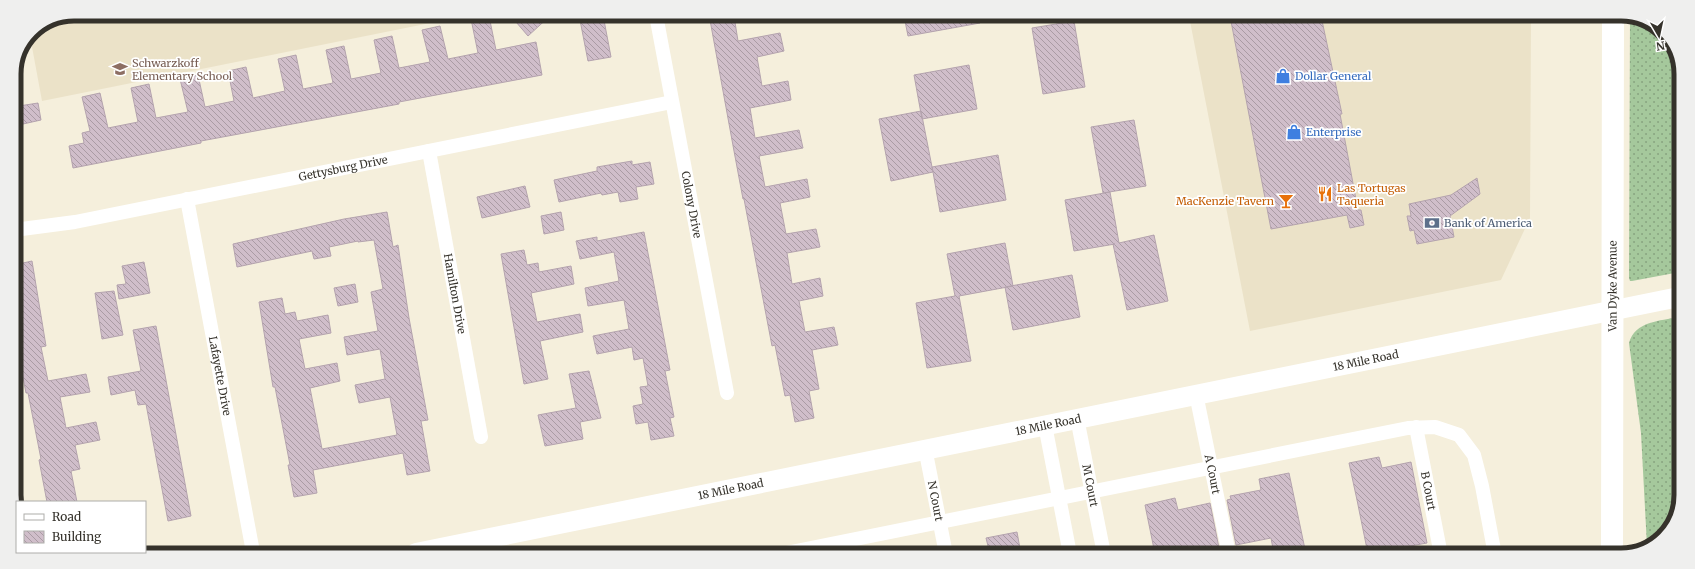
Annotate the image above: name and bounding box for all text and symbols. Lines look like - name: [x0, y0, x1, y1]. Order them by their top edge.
- north arrow: [1639, 16, 1679, 56]
- text: N: [1655, 38, 1666, 54]
- place label: Schwarzkoff Elementary School: [132, 56, 233, 83]
- school or university icon: Schwarzkoff Elementary School: [111, 60, 129, 78]
- shop icon: Dollar General: [1274, 67, 1292, 85]
- place label: Dollar General: [1295, 69, 1372, 83]
- shop icon: Enterprise: [1285, 123, 1303, 141]
- place label: Enterprise: [1306, 125, 1362, 139]
- street label: Gettysburg Drive: [297, 152, 389, 184]
- street label: Colony Drive: [678, 170, 705, 240]
- place label: Las Tortugas Taqueria: [1337, 181, 1406, 208]
- restaurant icon: Las Tortugas Taqueria: [1316, 185, 1334, 203]
- bar icon: MacKenzie Tavern: [1277, 192, 1295, 210]
- place label: MacKenzie Tavern: [1176, 194, 1275, 208]
- bank icon: Bank of America: [1423, 214, 1441, 232]
- place label: Bank of America: [1444, 216, 1532, 230]
- street label: Van Dyke Avenue: [1605, 240, 1620, 333]
- street label: Hamilton Drive: [441, 252, 469, 335]
- street label: Lafayette Drive: [206, 335, 234, 417]
- street label: 18 Mile Road: [1332, 347, 1400, 374]
- street label: 18 Mile Road: [1014, 411, 1083, 438]
- street label: A Court: [1201, 452, 1224, 496]
- street label: M Court: [1079, 463, 1102, 509]
- street label: B Court: [1418, 470, 1439, 512]
- street label: 18 Mile Road: [696, 476, 765, 503]
- street label: N Court: [925, 480, 946, 523]
- legend: [16, 501, 146, 553]
- text: Road: [52, 509, 81, 524]
- text: Building: [52, 529, 102, 544]

